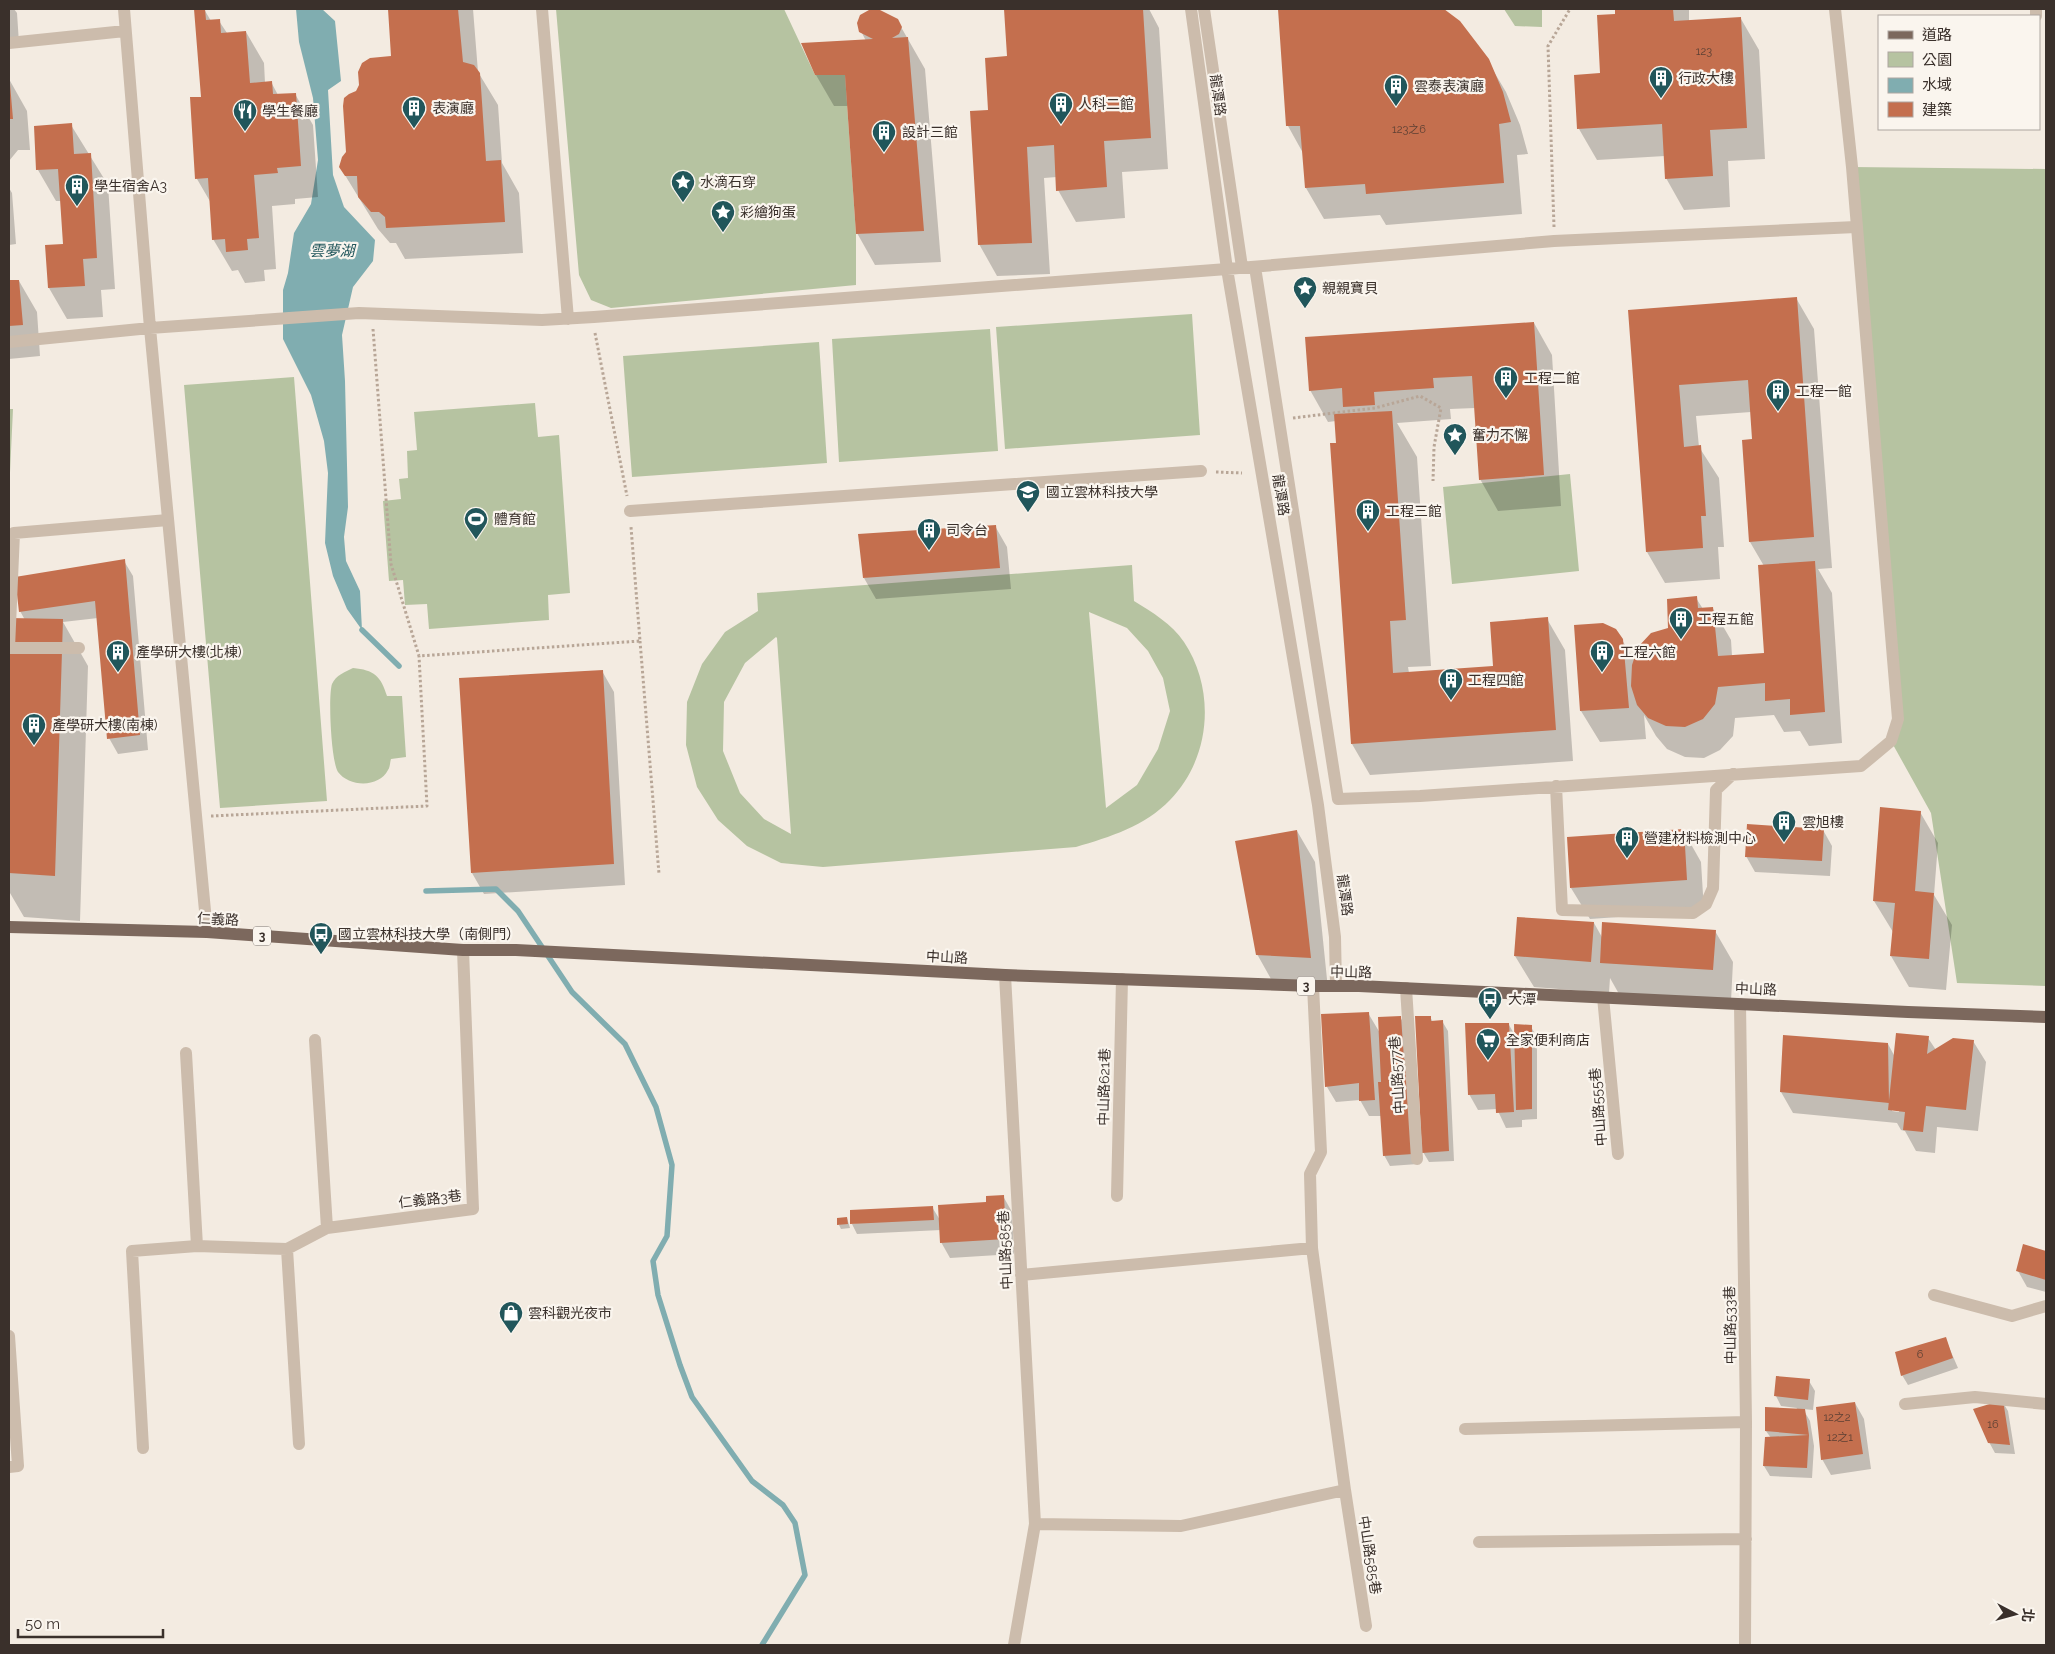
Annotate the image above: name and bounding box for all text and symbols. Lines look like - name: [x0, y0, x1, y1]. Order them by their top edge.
- legend: [1878, 15, 2040, 130]
- text: 道路: [1922, 26, 1952, 44]
- house number: 123: [1696, 45, 1712, 58]
- text: 公園: [1922, 51, 1952, 69]
- building icon: 行政大樓: [1648, 65, 1674, 99]
- place label: 行政大樓: [1678, 70, 1734, 86]
- street label: 龍潭路: [1207, 73, 1229, 117]
- building icon: 雲泰表演廳: [1383, 73, 1409, 107]
- text: 水域: [1922, 76, 1952, 94]
- place label: 雲泰表演廳: [1414, 78, 1484, 94]
- building icon: 人科二館: [1048, 91, 1074, 125]
- building icon: 表演廳: [401, 95, 427, 129]
- place label: 人科二館: [1078, 96, 1134, 112]
- restaurant icon: 學生餐廳: [232, 98, 258, 132]
- place label: 表演廳: [432, 100, 474, 116]
- text: 建築: [1922, 101, 1952, 119]
- place label: 學生餐廳: [262, 103, 318, 119]
- building icon: 設計三館: [871, 119, 897, 153]
- house number: 123之6: [1392, 123, 1426, 136]
- place label: 設計三館: [902, 124, 958, 140]
- place icon: 水滴石穿: [670, 169, 696, 203]
- building icon: 學生宿舍A3: [64, 173, 90, 207]
- place label: 水滴石穿: [700, 174, 756, 190]
- place label: 學生宿舍A3: [94, 178, 167, 194]
- place icon: 彩繪狗蛋: [710, 199, 736, 233]
- place label: 彩繪狗蛋: [740, 204, 796, 220]
- water label: 雲夢湖: [309, 242, 356, 260]
- place icon: 親親寶貝: [1292, 275, 1318, 309]
- place label: 親親寶貝: [1322, 280, 1378, 296]
- building icon: 工程二館: [1493, 365, 1519, 399]
- place label: 工程二館: [1524, 370, 1580, 386]
- building icon: 工程一館: [1765, 378, 1791, 412]
- place label: 工程一館: [1796, 383, 1852, 399]
- place icon: 奮力不懈: [1442, 422, 1468, 456]
- place label: 奮力不懈: [1472, 427, 1528, 443]
- street label: 龍潭路: [1270, 473, 1292, 517]
- school or university icon: 國立雲林科技大學: [1015, 479, 1041, 513]
- place label: 國立雲林科技大學: [1046, 484, 1158, 500]
- building icon: 工程三館: [1355, 498, 1381, 532]
- place label: 工程三館: [1386, 503, 1442, 519]
- sports icon: 體育館: [463, 506, 489, 540]
- place label: 體育館: [494, 511, 536, 527]
- building icon: 司令台: [916, 517, 942, 551]
- place label: 司令台: [946, 522, 988, 538]
- building icon: 工程五館: [1668, 606, 1694, 640]
- place label: 工程五館: [1698, 611, 1754, 627]
- building icon: 產學研大樓(北棟): [105, 639, 131, 673]
- building icon: 工程六館: [1589, 639, 1615, 673]
- place label: 產學研大樓(北棟): [136, 644, 242, 660]
- place label: 工程六館: [1620, 644, 1676, 660]
- building icon: 工程四館: [1438, 667, 1464, 701]
- place label: 工程四館: [1468, 672, 1524, 688]
- building icon: 產學研大樓(南棟): [21, 712, 47, 746]
- place label: 產學研大樓(南棟): [52, 717, 158, 733]
- building icon: 雲旭樓: [1771, 809, 1797, 843]
- place label: 雲旭樓: [1802, 814, 1844, 830]
- building icon: 營建材料檢測中心: [1614, 825, 1640, 859]
- place label: 營建材料檢測中心: [1644, 830, 1756, 846]
- street label: 龍潭路: [1334, 873, 1356, 917]
- street label: 仁義路: [197, 910, 239, 928]
- bus stop icon: 國立雲林科技大學（南側門）: [308, 921, 334, 955]
- road number: 3: [253, 926, 271, 946]
- place label: 國立雲林科技大學（南側門）: [338, 926, 520, 942]
- street label: 中山路: [926, 948, 968, 966]
- street label: 中山路: [1330, 964, 1372, 980]
- road number: 3: [1297, 976, 1315, 996]
- street label: 中山路: [1735, 980, 1777, 998]
- bus stop icon: 大潭: [1477, 986, 1503, 1020]
- place label: 大潭: [1508, 991, 1536, 1007]
- supermarket icon: 全家便利商店: [1475, 1027, 1501, 1061]
- place label: 全家便利商店: [1506, 1032, 1590, 1048]
- street label: 中山路577巷: [1386, 1035, 1408, 1115]
- street label: 中山路621巷: [1095, 1048, 1113, 1126]
- street label: 中山路555巷: [1587, 1067, 1609, 1147]
- street label: 仁義路3巷: [398, 1187, 462, 1211]
- street label: 中山路585巷: [995, 1210, 1015, 1290]
- street label: 中山路533巷: [1721, 1286, 1739, 1364]
- shop icon: 雲科觀光夜市: [498, 1300, 524, 1334]
- place label: 雲科觀光夜市: [528, 1305, 612, 1321]
- house number: 6: [1917, 1348, 1924, 1361]
- house number: 12之2: [1823, 1411, 1851, 1424]
- house number: 16: [1987, 1418, 1999, 1431]
- house number: 12之1: [1827, 1431, 1853, 1444]
- street label: 中山路585巷: [1356, 1514, 1384, 1596]
- north arrow: [1990, 1589, 2040, 1639]
- scale bar: [18, 1606, 162, 1638]
- text: 北: [2019, 1608, 2037, 1623]
- text: 50 m: [25, 1615, 60, 1633]

